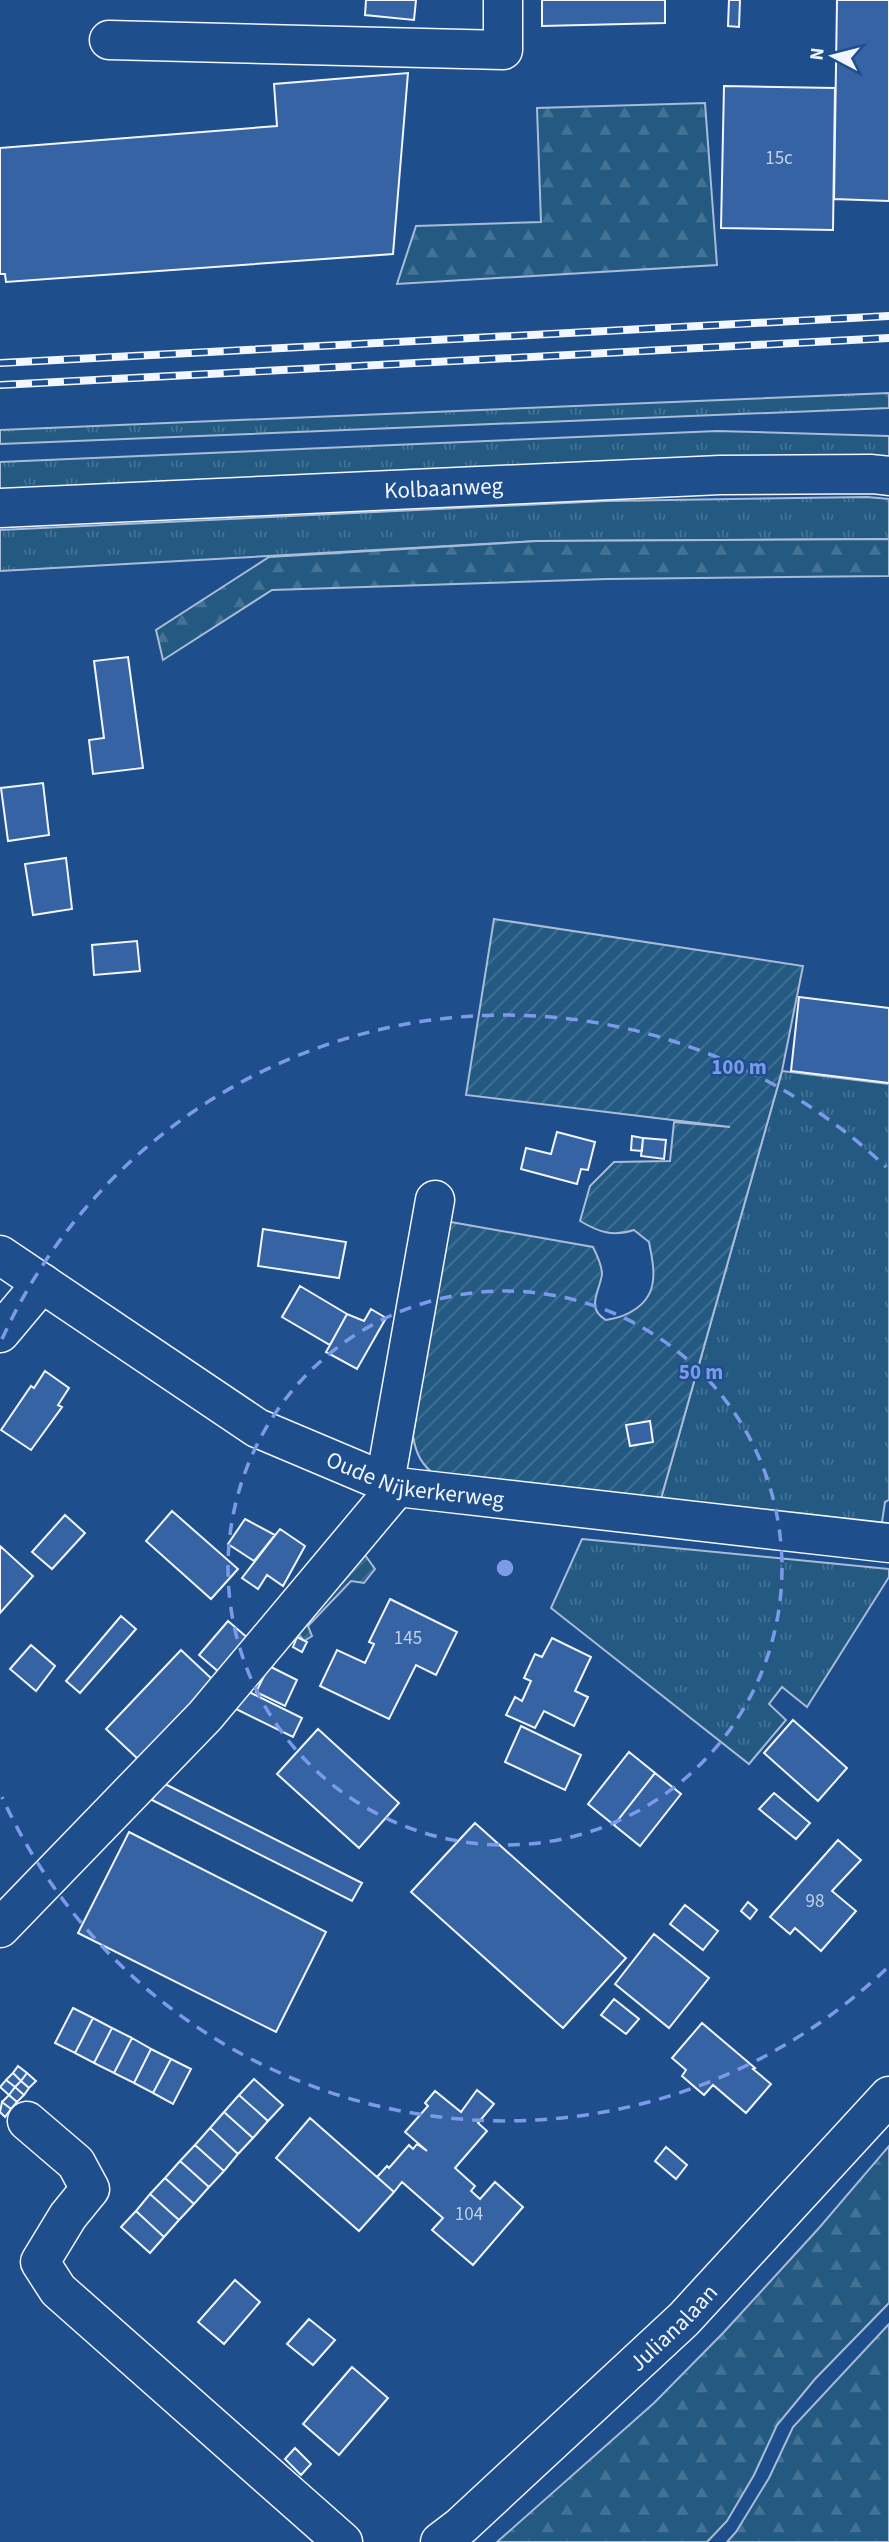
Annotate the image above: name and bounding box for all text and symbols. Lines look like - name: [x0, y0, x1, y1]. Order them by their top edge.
- north arrow: [798, 21, 868, 91]
- text: N: [803, 46, 832, 62]
- house number: 15c: [765, 145, 793, 172]
- street label: Kolbaanweg: [383, 469, 504, 507]
- text: 100 m: [711, 1052, 767, 1082]
- text: 50 m: [679, 1357, 723, 1387]
- street label: Oude Nijkerkerweg: [321, 1443, 506, 1516]
- centre of rings: [493, 1556, 517, 1580]
- house number: 145: [394, 1625, 422, 1652]
- house number: 98: [806, 1888, 824, 1915]
- house number: 104: [455, 2201, 483, 2228]
- street label: Julianalaan: [622, 2277, 725, 2379]

